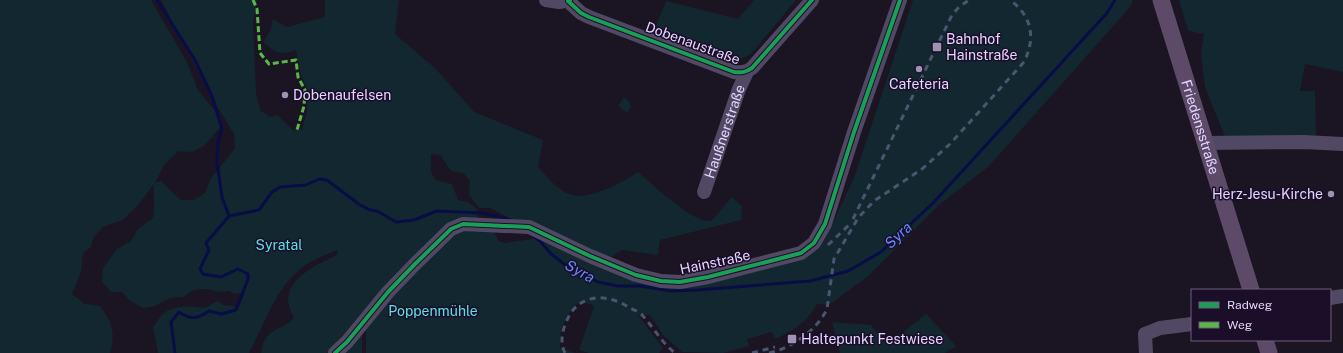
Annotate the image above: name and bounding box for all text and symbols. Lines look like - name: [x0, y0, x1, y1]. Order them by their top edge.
- street label: Dobenaustraße: [644, 18, 742, 68]
- place label: Bahnhof Hainstraße: [946, 31, 1018, 63]
- marker: Bahnhof Hainstraße: [931, 41, 943, 53]
- marker: Cafeteria: [914, 64, 924, 74]
- place label: Cafeteria: [889, 76, 949, 92]
- street label: Friedensstraße: [1178, 78, 1223, 176]
- street label: Haußnerstraße: [701, 82, 748, 180]
- place label: Dobenaufelsen: [293, 87, 391, 103]
- marker: Dobenaufelsen: [280, 90, 290, 100]
- place label: Herz-Jesu-Kirche: [1212, 186, 1323, 202]
- marker: Herz-Jesu-Kirche: [1326, 189, 1336, 199]
- water label: Syra: [881, 218, 915, 252]
- park label: Syratal: [255, 237, 303, 253]
- street label: Hainstraße: [678, 247, 752, 277]
- water label: Syra: [562, 256, 598, 286]
- legend: [1191, 289, 1331, 341]
- text: Radweg: [1227, 298, 1272, 312]
- park label: Poppenmühle: [388, 303, 478, 319]
- text: Weg: [1227, 318, 1252, 332]
- place label: Haltepunkt Festwiese: [801, 331, 943, 347]
- marker: Haltepunkt Festwiese: [786, 333, 798, 345]

